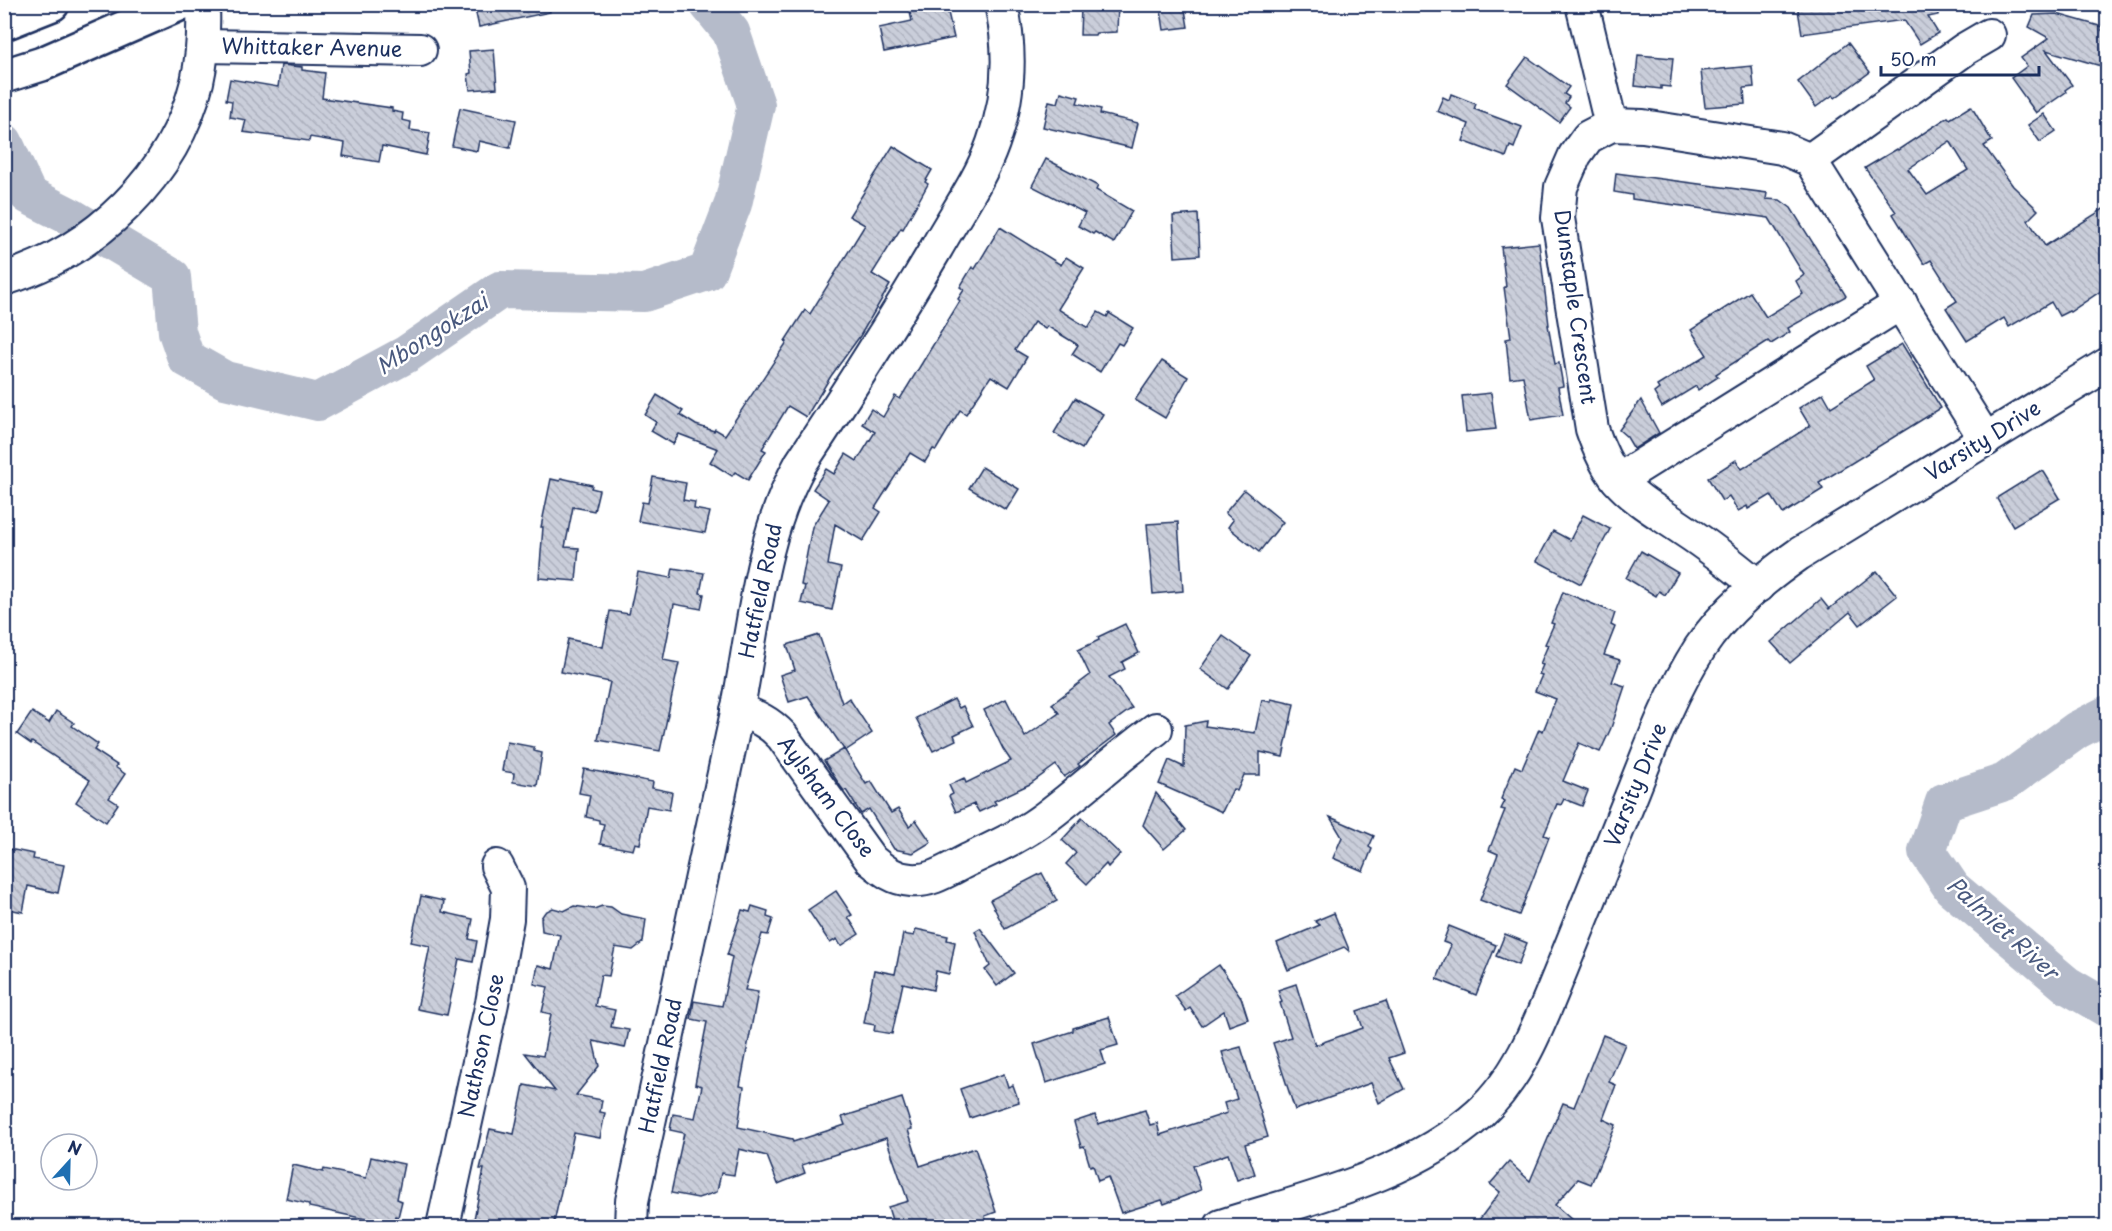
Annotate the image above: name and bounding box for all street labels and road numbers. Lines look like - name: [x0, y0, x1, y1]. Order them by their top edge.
- street label: Whittaker Avenue: [221, 28, 403, 64]
- street label: Dunstaple Crescent: [1547, 207, 1606, 406]
- street label: Varsity Drive: [1918, 391, 2046, 488]
- street label: Hatfield Road: [729, 520, 789, 661]
- street label: Varsity Drive: [1595, 717, 1674, 851]
- street label: Aylsham Close: [771, 728, 884, 863]
- street label: Nathson Close: [449, 970, 511, 1121]
- street label: Hatfield Road: [629, 995, 689, 1136]

